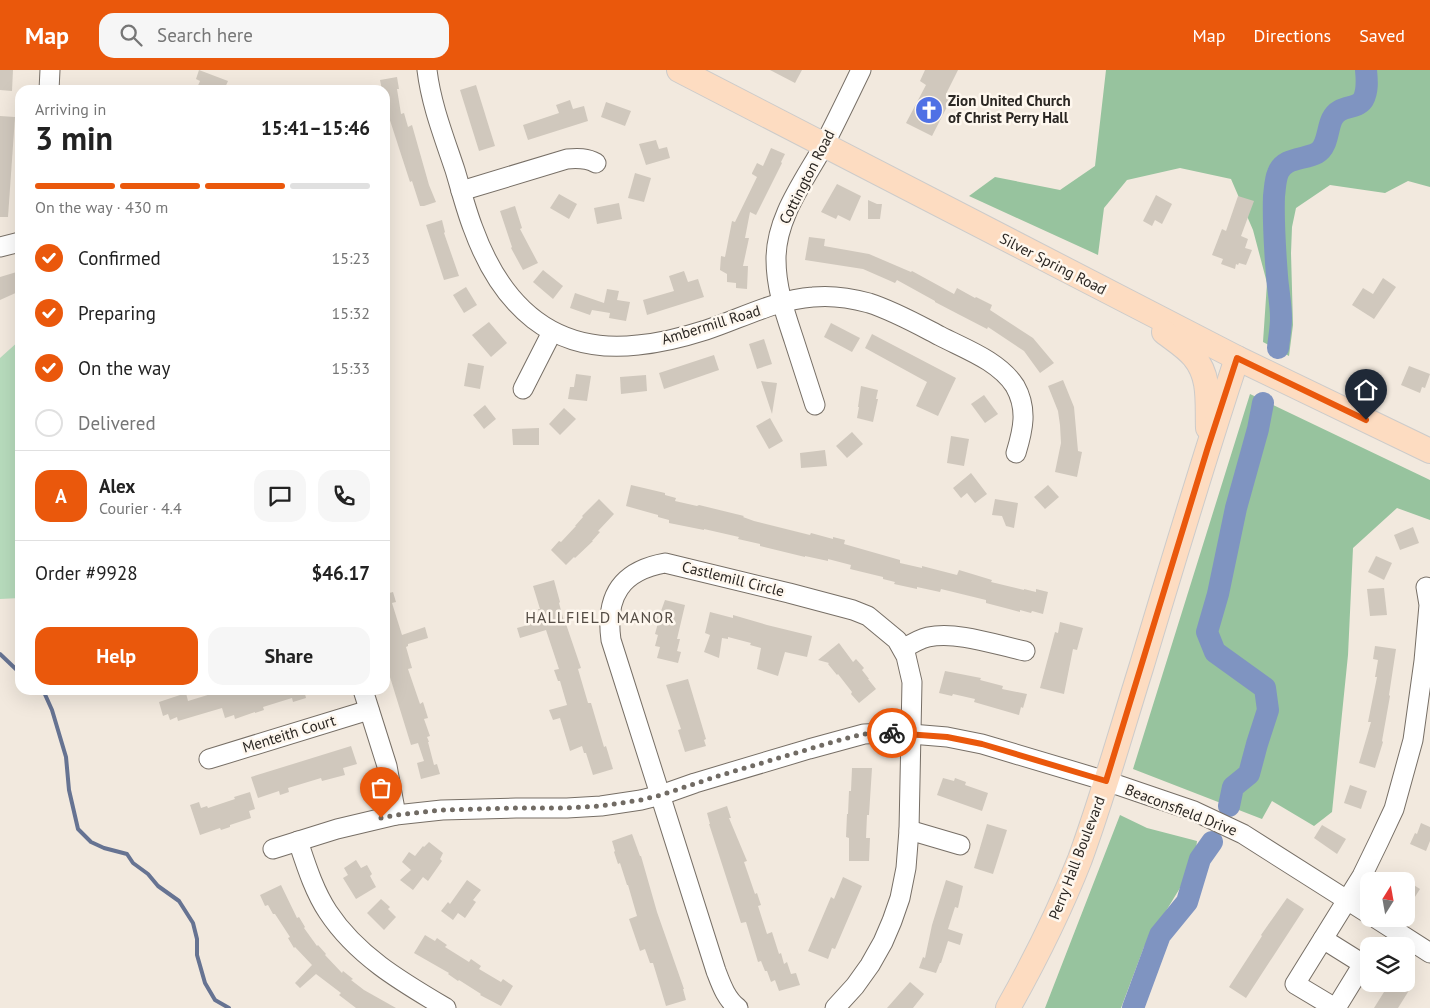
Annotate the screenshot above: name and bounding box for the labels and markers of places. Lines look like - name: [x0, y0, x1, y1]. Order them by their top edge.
- place label: Zion United Church of Christ Perry Hall: [948, 91, 1071, 127]
- church icon: Zion United Church of Christ Perry Hall: [914, 95, 944, 125]
- pin: [1345, 369, 1387, 420]
- pin: [360, 767, 402, 818]

